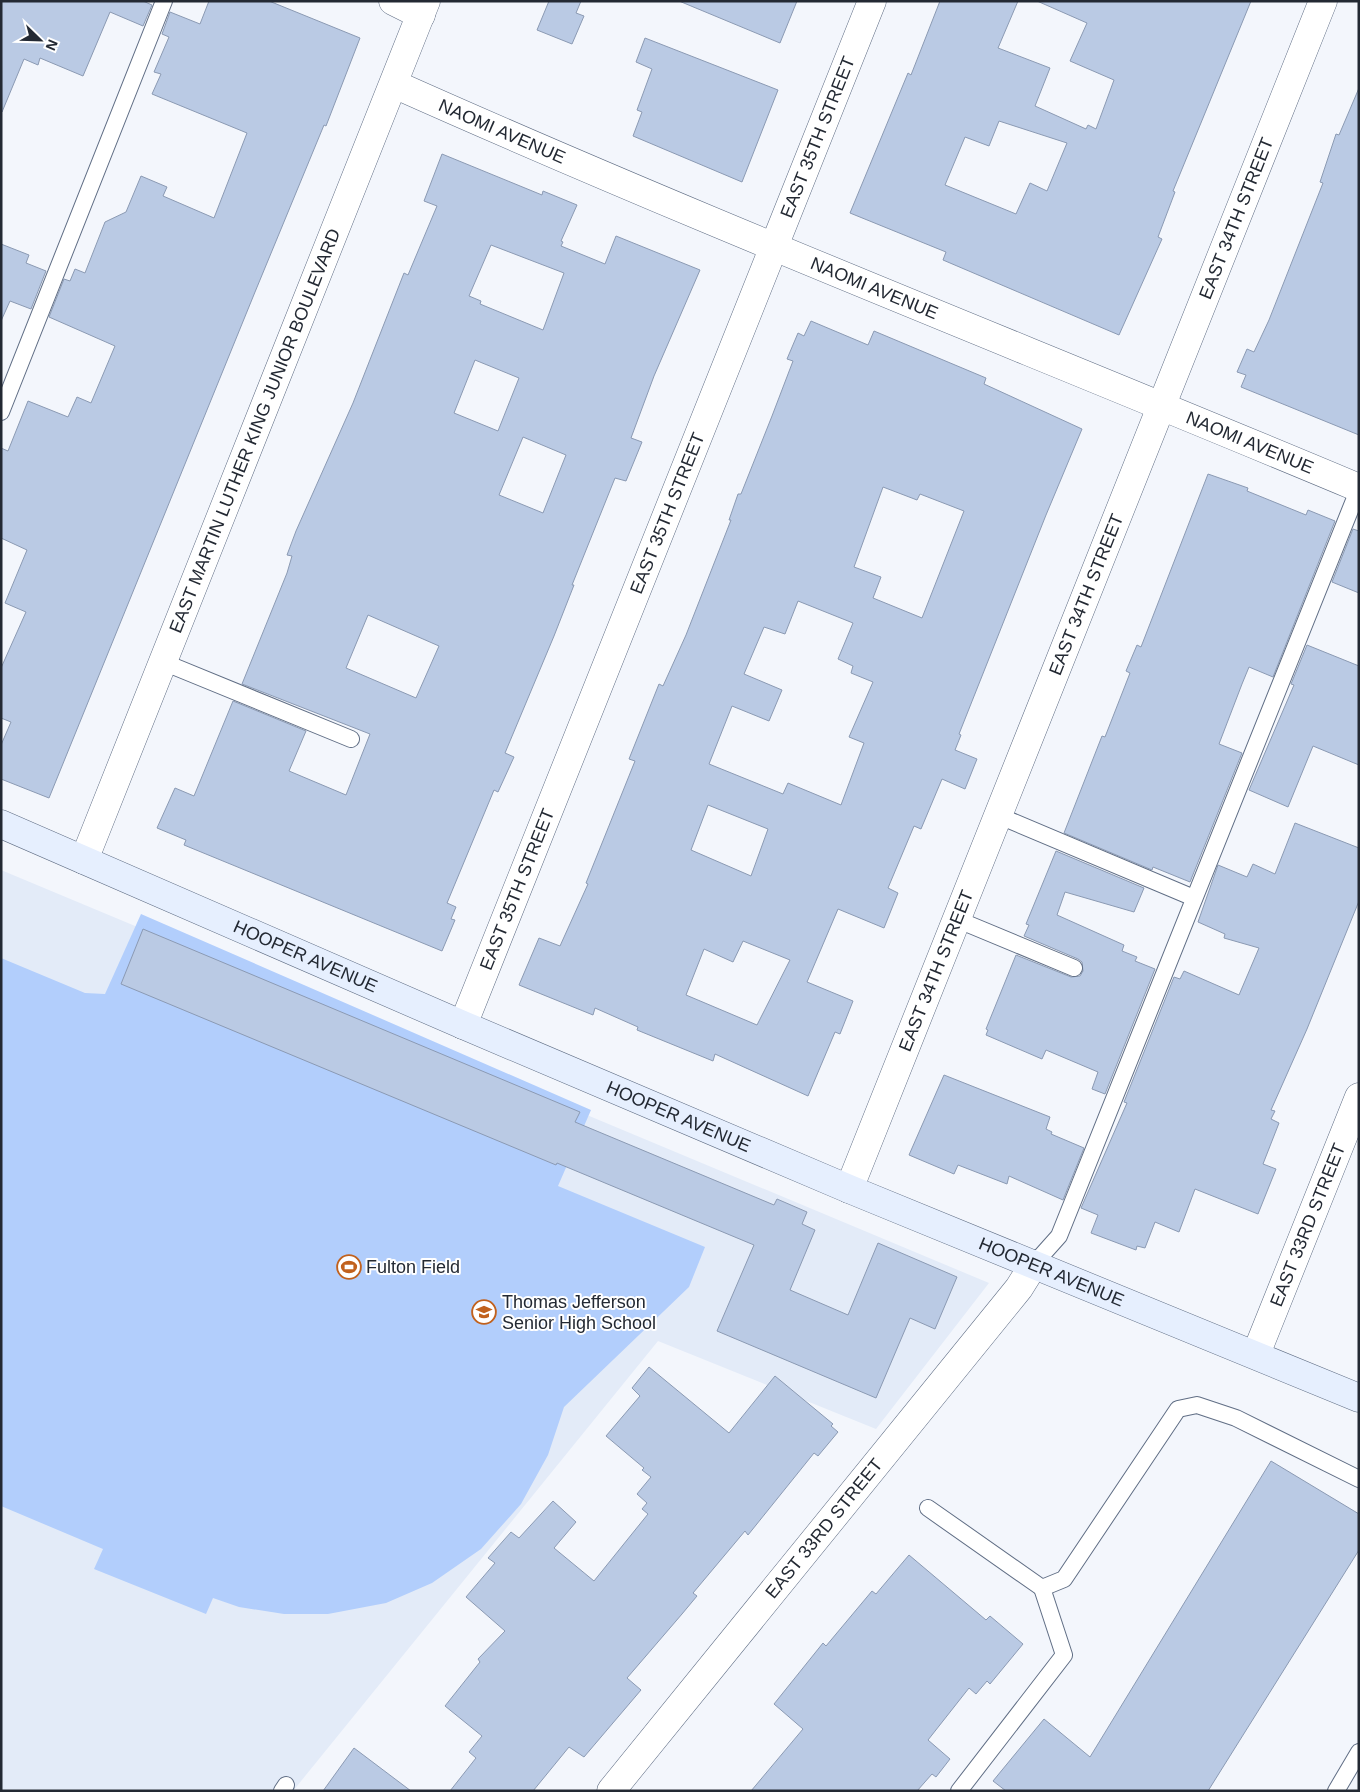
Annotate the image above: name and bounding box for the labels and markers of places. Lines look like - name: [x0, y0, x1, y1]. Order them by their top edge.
- sports icon: Fulton Field: [336, 1254, 362, 1280]
- place label: Fulton Field: [366, 1257, 460, 1277]
- place label: Thomas Jefferson Senior High School: [502, 1292, 656, 1333]
- school or university icon: Thomas Jefferson Senior High School: [471, 1299, 497, 1325]

